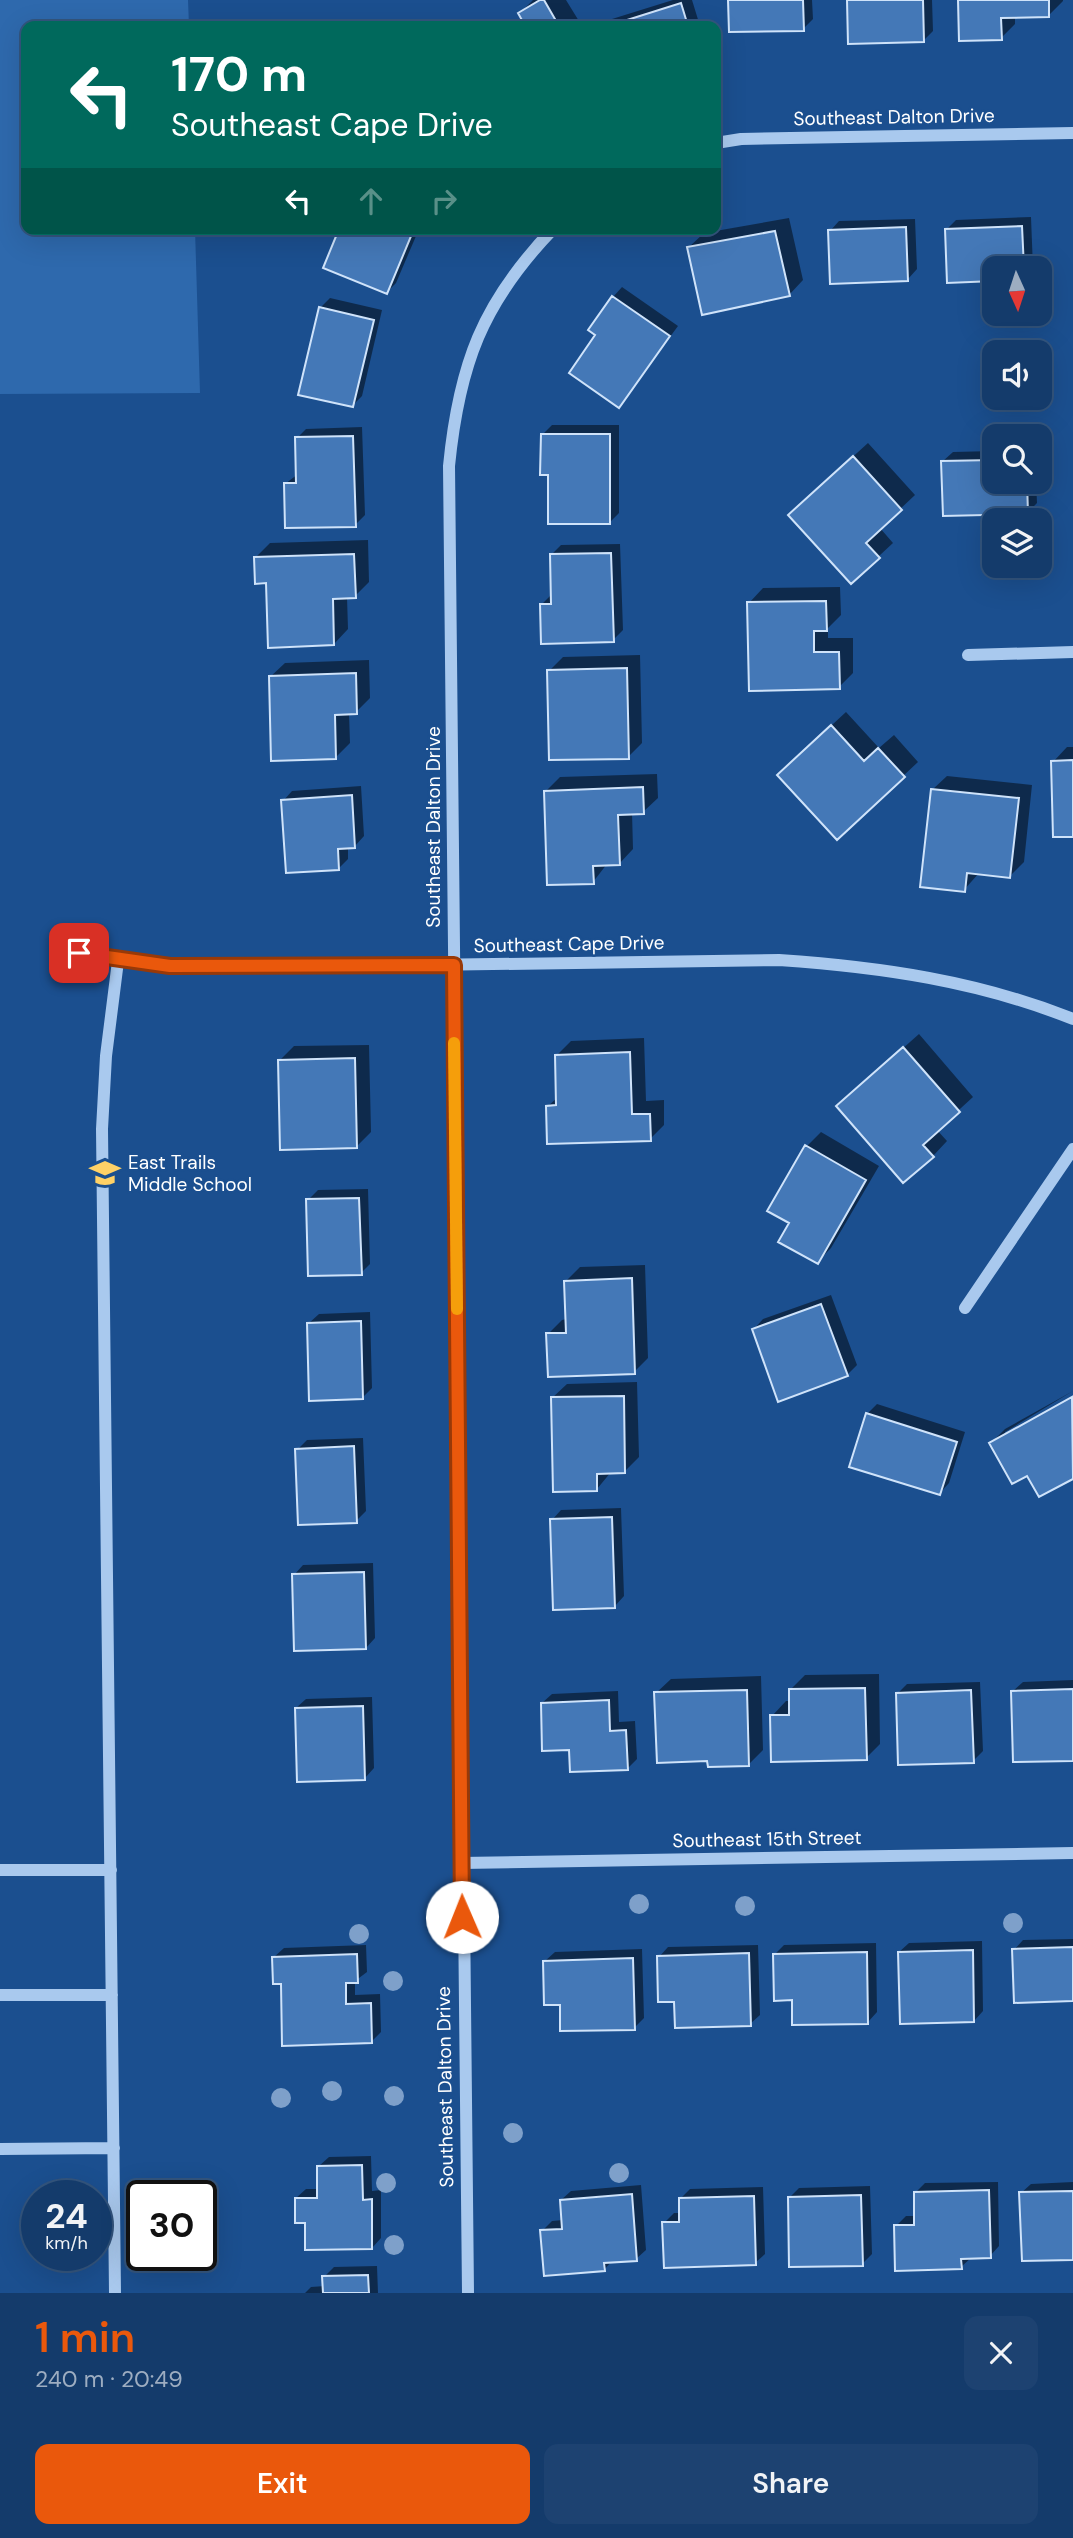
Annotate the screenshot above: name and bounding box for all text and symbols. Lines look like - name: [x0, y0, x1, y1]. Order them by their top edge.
- text: 170 m: [171, 42, 307, 106]
- icon: left: [56, 49, 147, 140]
- street label: Southeast Dalton Drive: [793, 103, 995, 131]
- text: Southeast Cape Drive: [171, 104, 493, 146]
- icon: left: [279, 182, 317, 220]
- icon: ahead: [352, 182, 390, 220]
- icon: right: [425, 182, 463, 220]
- north arrow: [982, 256, 1052, 326]
- map controls: [982, 256, 1052, 578]
- button: sound: [982, 340, 1052, 410]
- button: search: [982, 424, 1052, 494]
- button: layers: [982, 508, 1052, 578]
- street label: Southeast Dalton Drive: [421, 726, 446, 928]
- pin: [49, 923, 109, 983]
- street label: Southeast Cape Drive: [473, 930, 665, 958]
- icon: arrive: [60, 934, 98, 972]
- place label: East Trails Middle School: [128, 1150, 252, 1197]
- school or university icon: East Trails Middle School: [88, 1156, 122, 1190]
- street label: Southeast 15th Street: [672, 1825, 862, 1853]
- position arrow: [425, 1880, 499, 1954]
- street label: Southeast Dalton Drive: [431, 1986, 459, 2188]
- speed limit sign: 30: [126, 2180, 217, 2271]
- text: 24: [45, 2193, 88, 2239]
- text: km/h: [45, 2231, 88, 2255]
- text: 1 min: [35, 2310, 135, 2365]
- button: close: [964, 2316, 1038, 2390]
- text: 240 m · 20:49: [35, 2364, 183, 2394]
- button: Exit: [35, 2444, 530, 2524]
- button: Share: [544, 2444, 1038, 2524]

